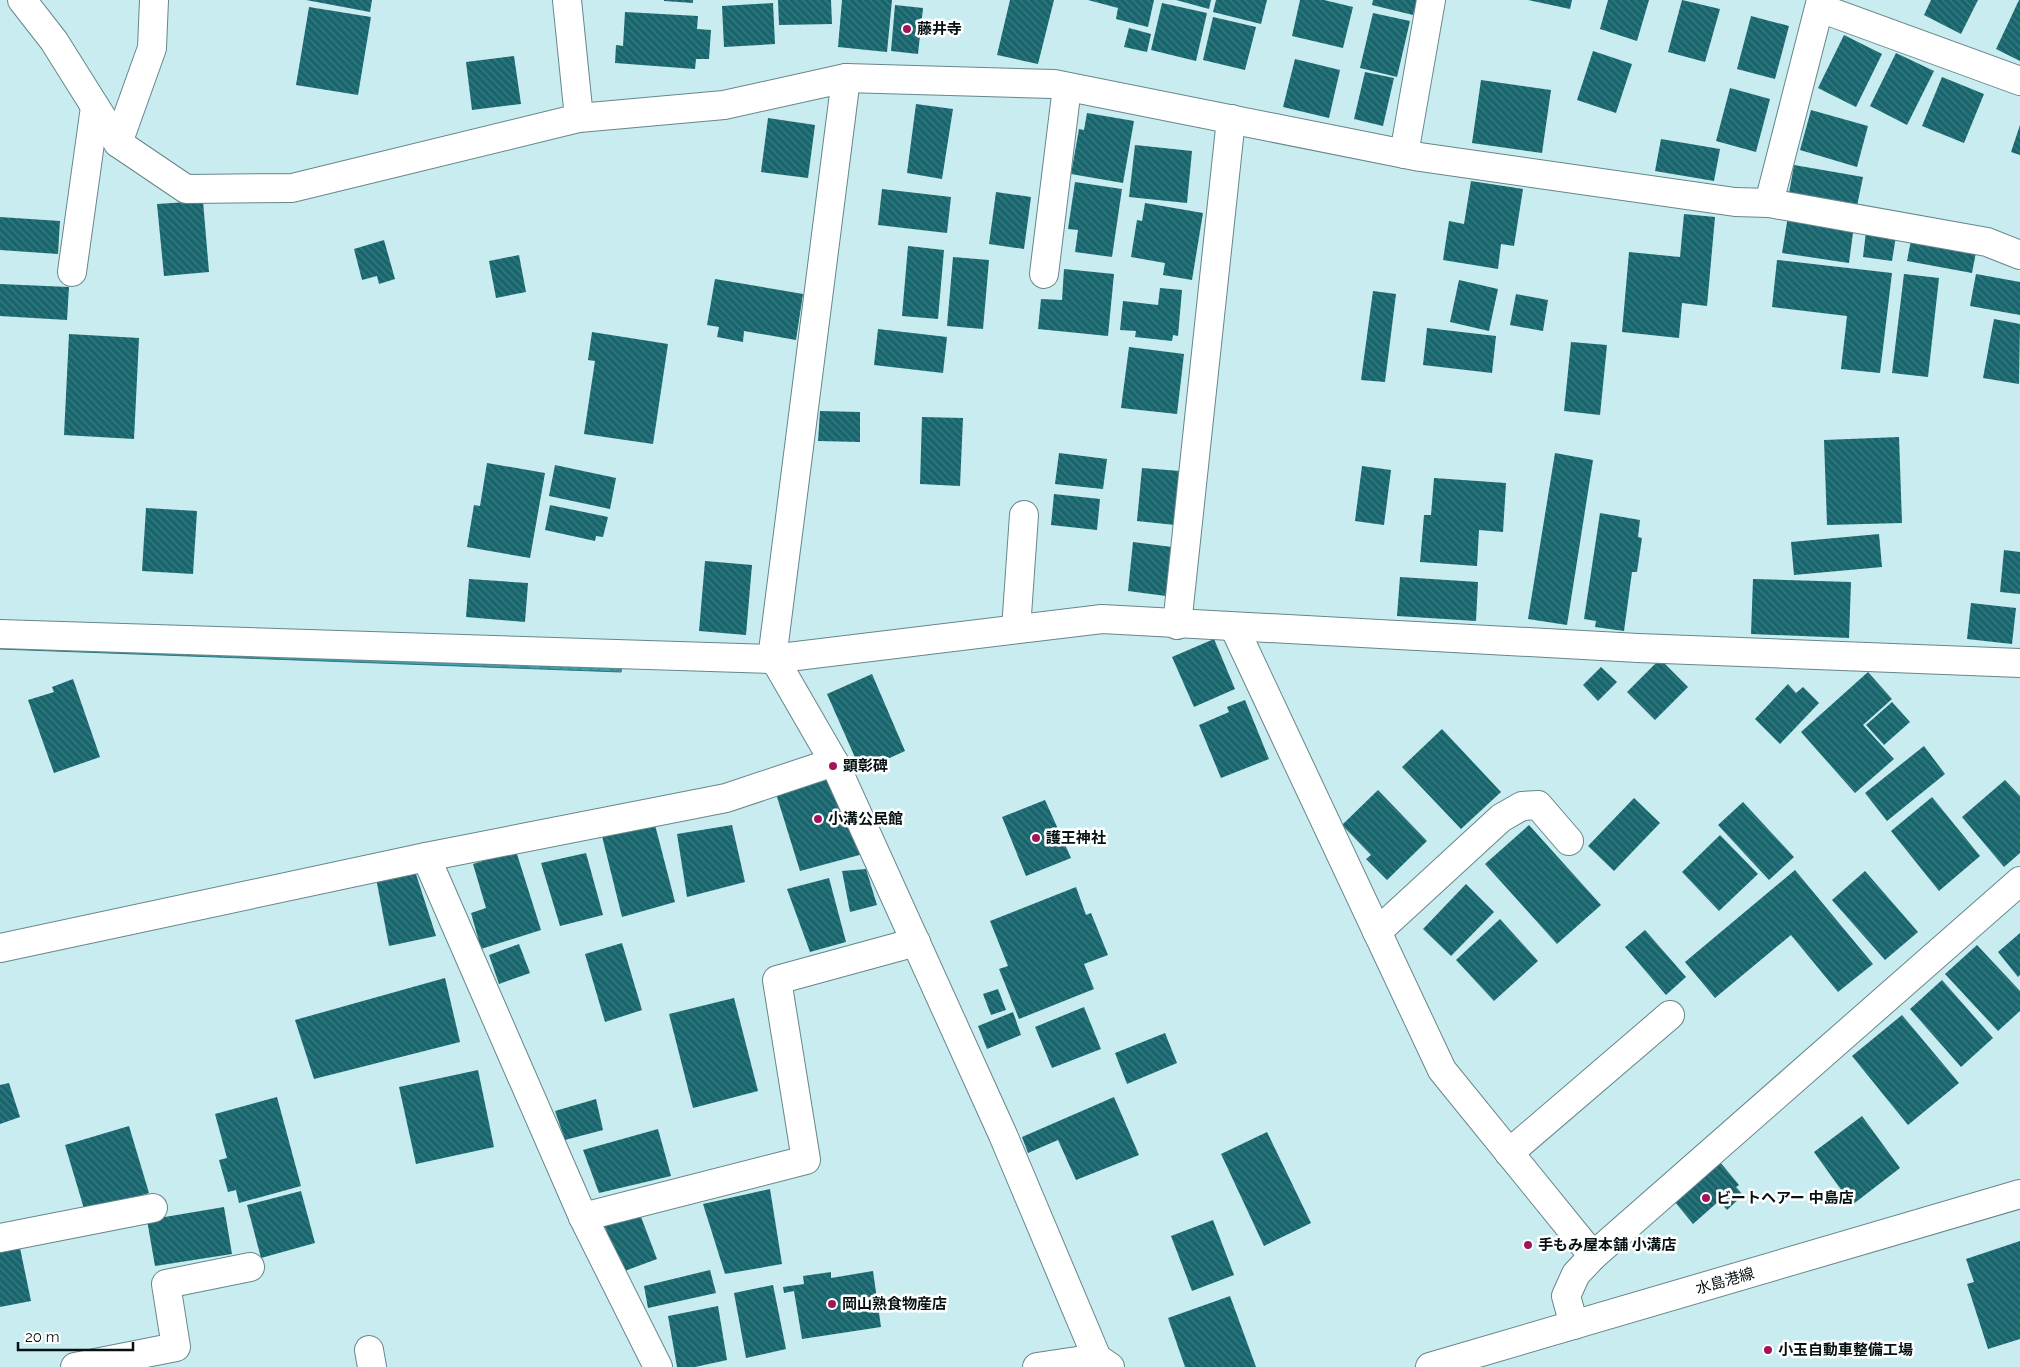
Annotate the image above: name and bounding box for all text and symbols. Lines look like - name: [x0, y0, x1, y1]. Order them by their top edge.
- place label: 藤井寺: [917, 20, 962, 38]
- marker: 藤井寺: [901, 23, 913, 35]
- place label: 顕彰碑: [843, 757, 888, 775]
- marker: 顕彰碑: [827, 760, 839, 772]
- place label: 小溝公民館: [828, 810, 903, 828]
- marker: 小溝公民館: [812, 813, 824, 825]
- place label: 護王神社: [1046, 829, 1106, 847]
- marker: 護王神社: [1030, 832, 1042, 844]
- place label: ビートヘアー 中島店: [1716, 1189, 1854, 1207]
- marker: ビートヘアー 中島店: [1700, 1192, 1712, 1204]
- place label: 手もみ屋本舗 小溝店: [1538, 1236, 1677, 1254]
- marker: 手もみ屋本舗 小溝店: [1522, 1239, 1534, 1251]
- street label: 水島港線: [1694, 1264, 1756, 1298]
- place label: 岡山熟食物産店: [842, 1295, 947, 1313]
- marker: 岡山熟食物産店: [826, 1298, 838, 1310]
- scale bar: [18, 1320, 132, 1352]
- text: 20 m: [25, 1328, 60, 1346]
- place label: 小玉自動車整備工場: [1778, 1341, 1913, 1359]
- marker: 小玉自動車整備工場: [1762, 1344, 1774, 1356]

